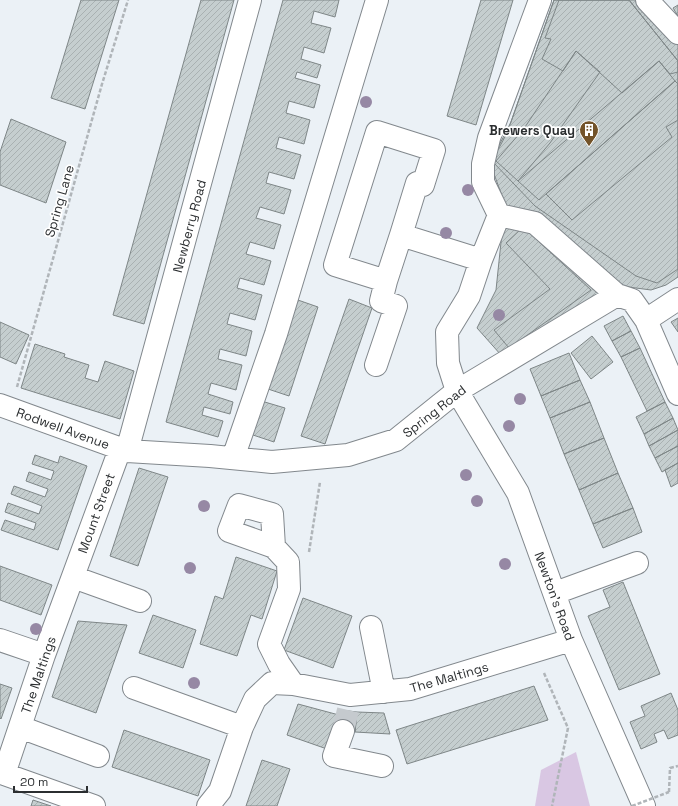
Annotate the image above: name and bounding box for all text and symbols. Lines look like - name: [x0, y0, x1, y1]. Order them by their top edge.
- building icon: Brewers Quay: [578, 119, 600, 147]
- place label: Brewers Quay: [489, 122, 575, 139]
- street label: Spring Lane: [41, 163, 78, 239]
- street label: Newberry Road: [169, 178, 210, 275]
- street label: Spring Road: [399, 381, 469, 441]
- street label: Rodwell Avenue: [14, 404, 112, 453]
- street label: Mount Street: [74, 471, 119, 556]
- street label: Newton's Road: [531, 549, 578, 643]
- street label: The Maltings: [17, 634, 60, 716]
- street label: The Maltings: [408, 658, 490, 697]
- scale bar: [14, 768, 87, 794]
- text: 20 m: [20, 774, 48, 790]

